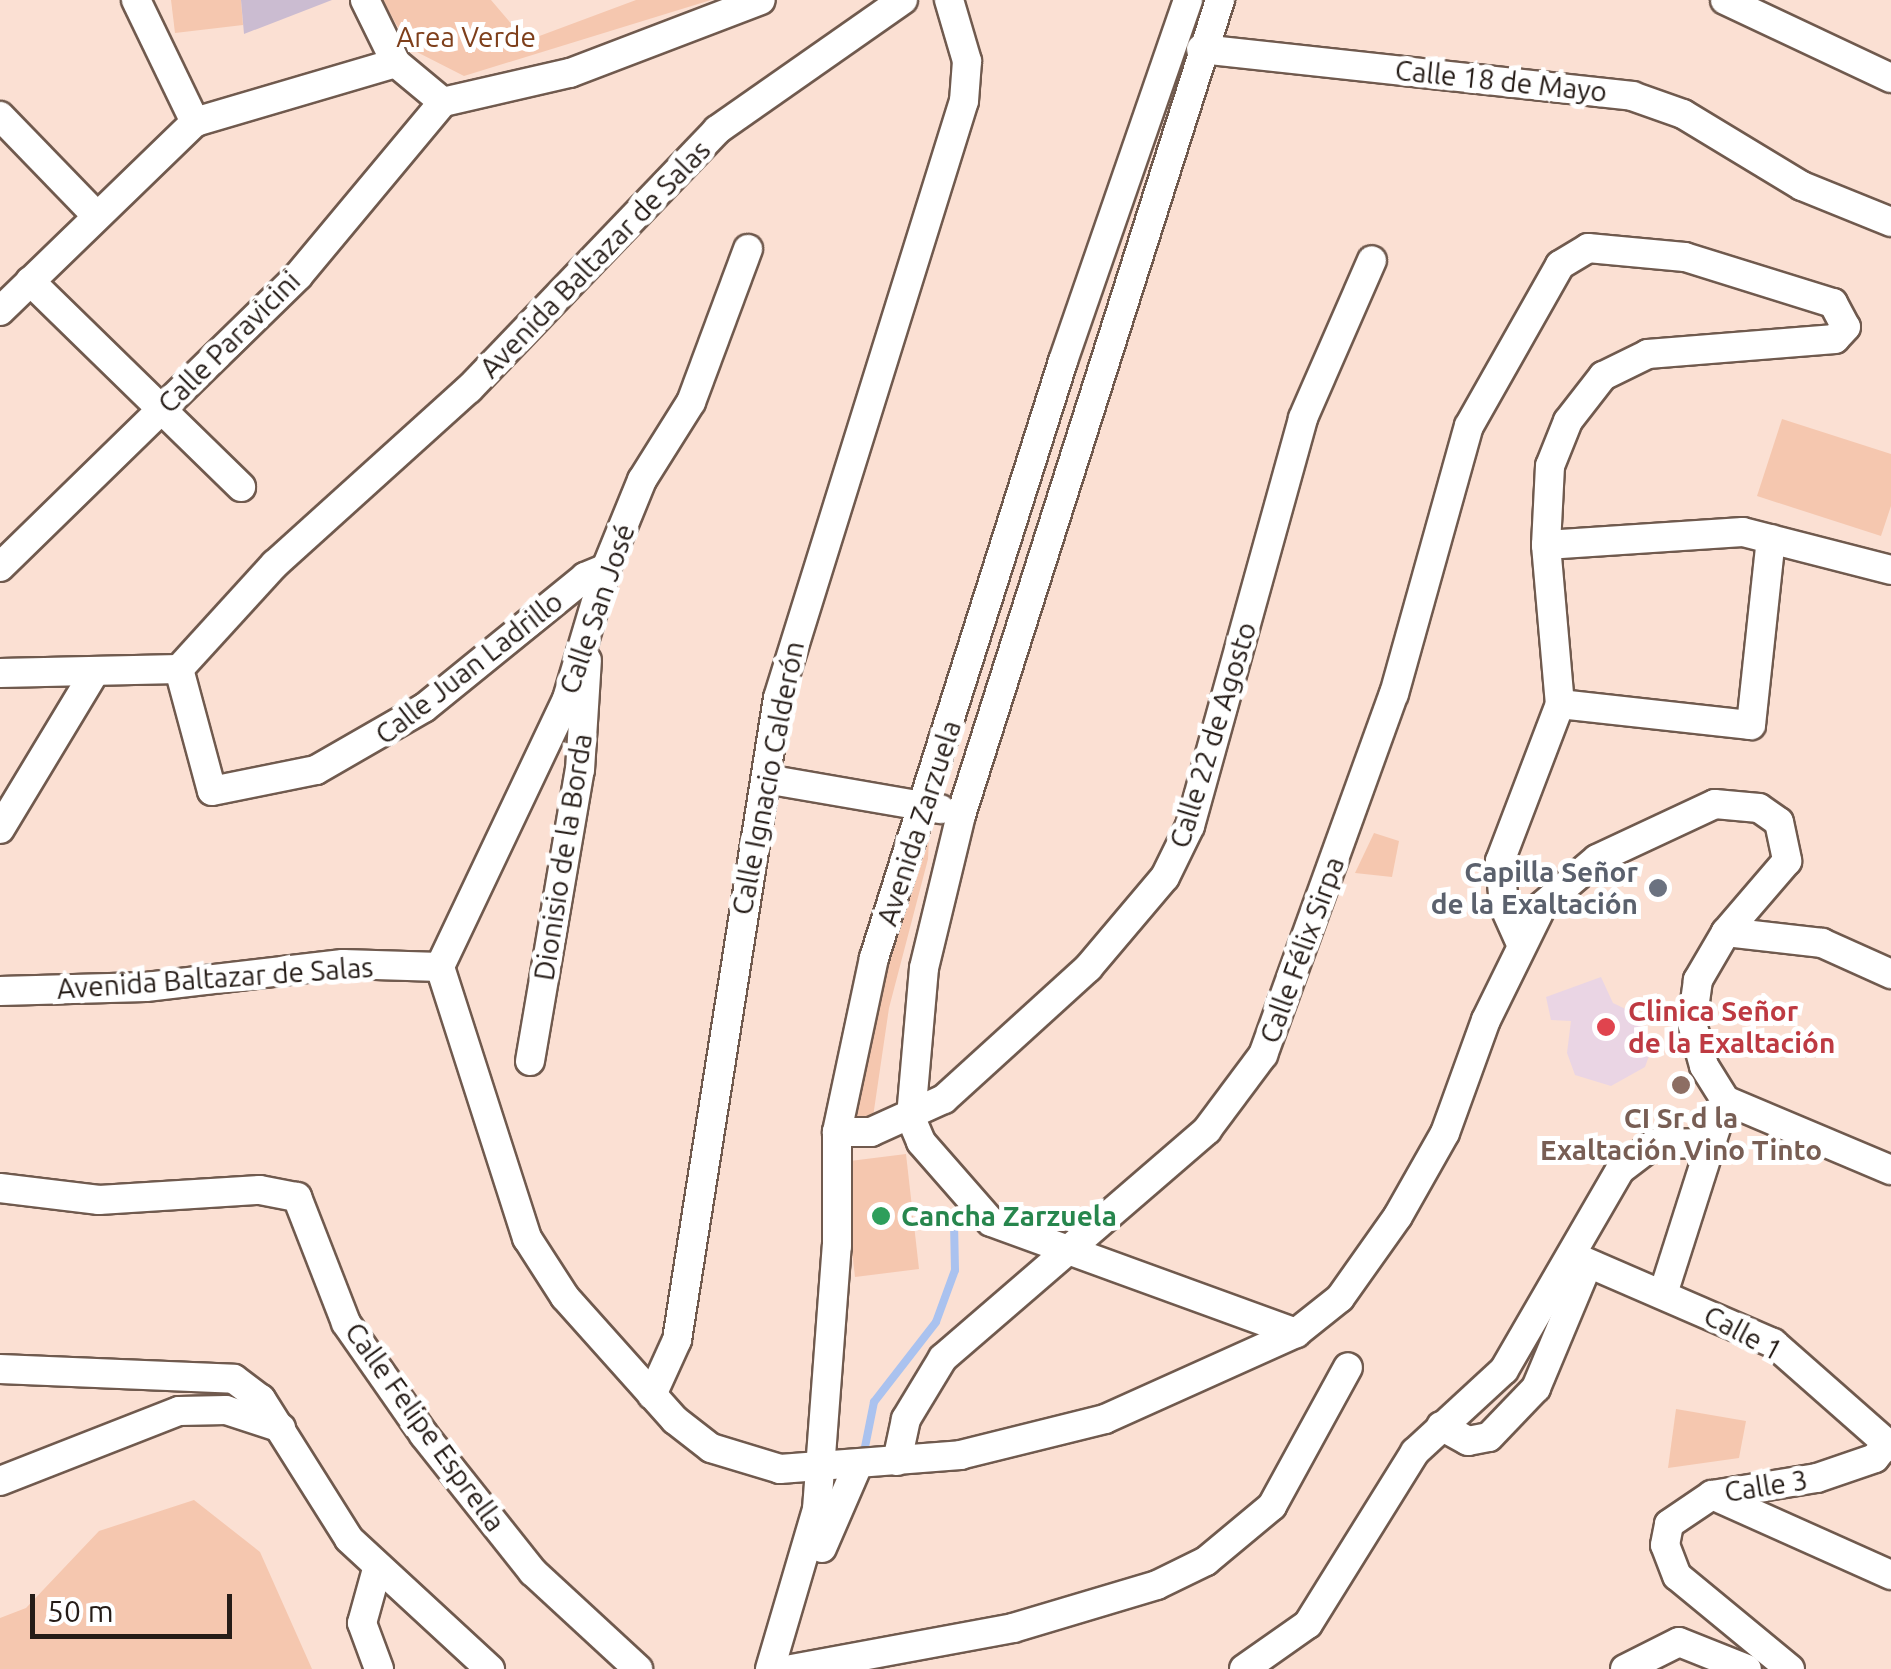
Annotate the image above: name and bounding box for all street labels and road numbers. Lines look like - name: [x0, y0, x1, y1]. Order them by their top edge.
- street label: Calle 18 de Mayo: [1393, 53, 1609, 109]
- street label: Avenida Baltazar de Salas: [473, 133, 717, 385]
- street label: Calle Paravicini: [151, 264, 307, 420]
- street label: Calle San José: [552, 520, 642, 698]
- street label: Calle Juan Ladrillo: [369, 585, 569, 751]
- street label: Calle 22 de Agosto: [1163, 618, 1263, 852]
- street label: Calle Ignacio Calderón: [725, 638, 811, 918]
- street label: Avenida Zarzuela: [870, 716, 968, 930]
- street label: Dionisio de la Borda: [527, 731, 599, 983]
- street label: Calle Félix Sirpa: [1253, 852, 1351, 1048]
- street label: Avenida Baltazar de Salas: [56, 950, 374, 1006]
- street label: Calle 1: [1698, 1298, 1788, 1368]
- street label: Calle Felipe Esprella: [338, 1316, 512, 1538]
- street label: Calle 3: [1722, 1463, 1810, 1509]

